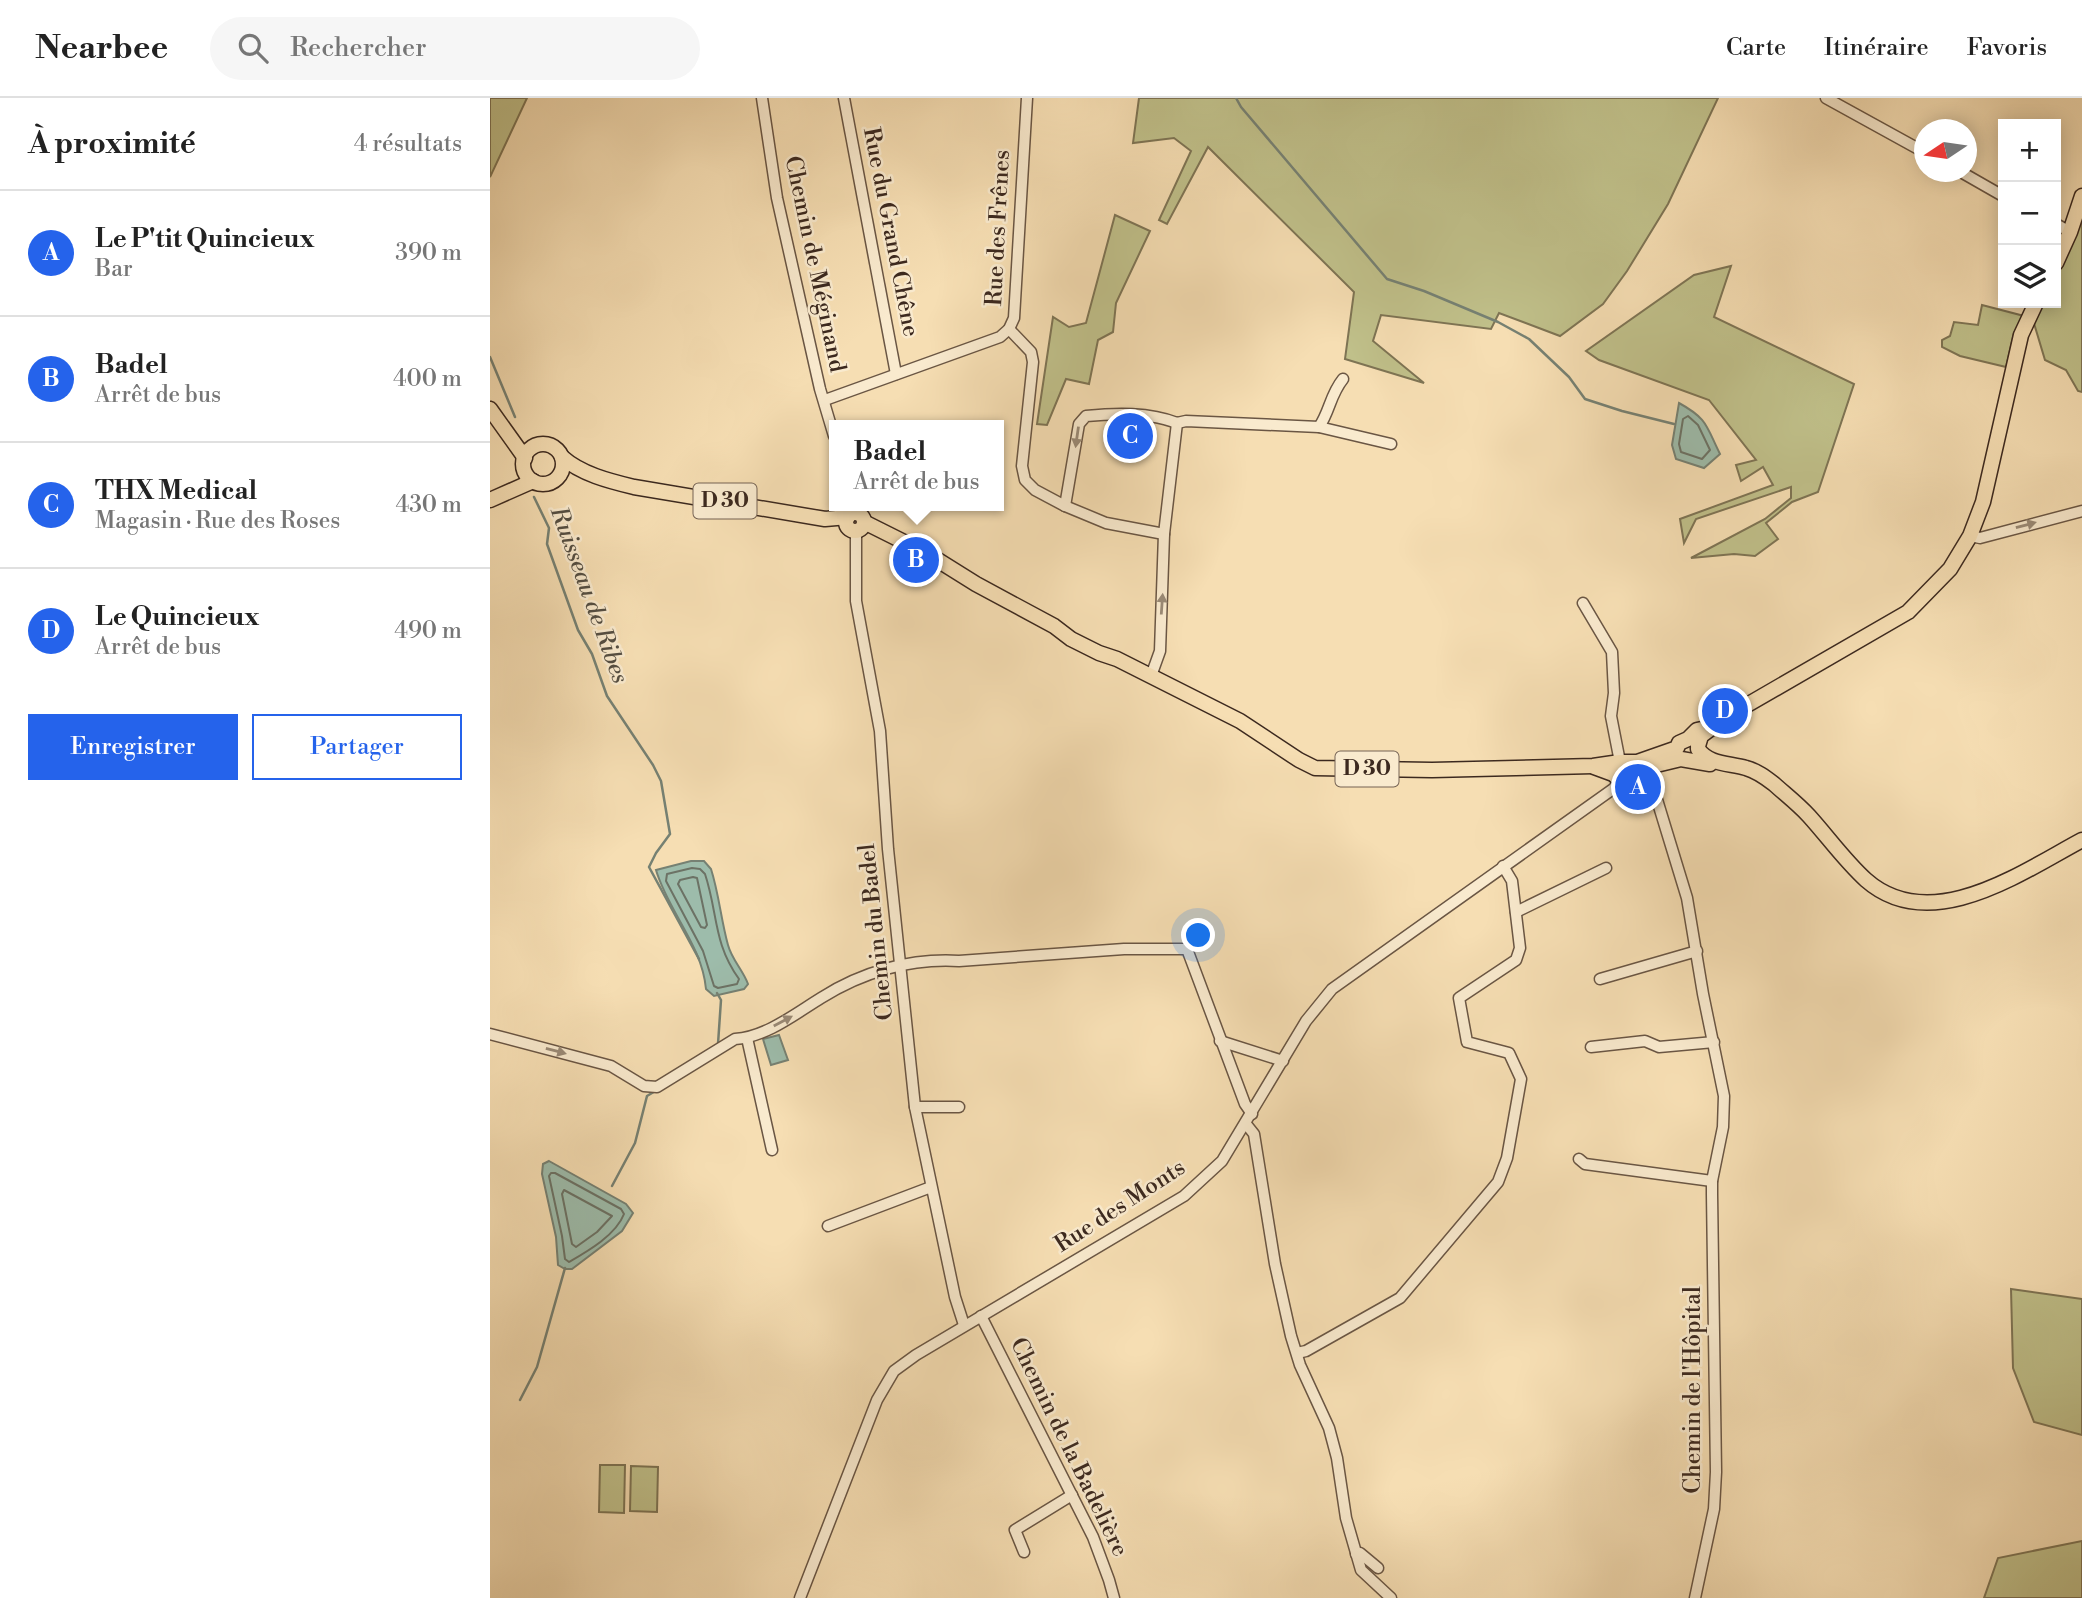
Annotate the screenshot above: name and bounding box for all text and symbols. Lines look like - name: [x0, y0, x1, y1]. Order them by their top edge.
- search box: [210, 17, 700, 80]
- text: Nearbee: [35, 28, 168, 69]
- icon: search: [234, 29, 272, 67]
- text: Rechercher: [290, 32, 426, 64]
- text: Carte: [1726, 33, 1786, 63]
- text: Itinéraire: [1824, 33, 1929, 63]
- text: Favoris: [1967, 33, 2047, 63]
- north arrow: [1914, 119, 1977, 182]
- map controls: [1998, 119, 2061, 308]
- button: +: [1998, 119, 2061, 182]
- text: À proximité: [28, 125, 196, 163]
- street label: Rue du Grand Chêne: [857, 125, 925, 339]
- text: 4 résultats: [354, 130, 462, 158]
- street label: Rue des Frênes: [980, 149, 1016, 307]
- street label: Chemin de Méginand: [778, 153, 852, 375]
- button: −: [1998, 182, 2061, 245]
- text: Le P'tit Quincieux: [95, 223, 315, 255]
- text: A: [43, 239, 59, 267]
- text: 390 m: [395, 239, 462, 267]
- button: layers: [1998, 245, 2061, 308]
- text: Bar: [95, 255, 133, 283]
- text: Badel: [95, 349, 168, 381]
- text: B: [42, 365, 60, 393]
- text: 400 m: [393, 365, 462, 393]
- text: Arrêt de bus: [95, 381, 221, 409]
- pin: C: [1107, 410, 1153, 462]
- popup: [829, 420, 1004, 511]
- one-way arrow: [1071, 426, 1082, 448]
- text: Badel: [853, 436, 926, 468]
- text: Arrêt de bus: [853, 468, 980, 496]
- text: THX Medical: [95, 475, 257, 507]
- road number: D 30: [694, 484, 756, 518]
- text: C: [43, 491, 59, 519]
- text: 430 m: [395, 491, 462, 519]
- water label: Ruisseau de Ribes: [543, 502, 635, 688]
- text: Magasin · Rue des Roses: [95, 507, 340, 535]
- one-way arrow: [2015, 519, 2037, 530]
- pin: B: [893, 534, 939, 586]
- one-way arrow: [1157, 593, 1168, 615]
- text: Le Quincieux: [95, 601, 259, 633]
- text: D: [42, 617, 60, 645]
- text: 490 m: [394, 617, 462, 645]
- text: Arrêt de bus: [95, 633, 221, 661]
- pin: D: [1702, 685, 1748, 737]
- button: Enregistrer: [28, 714, 238, 780]
- button: Partager: [252, 714, 462, 780]
- road number: D 30: [1336, 752, 1398, 786]
- pin: A: [1615, 761, 1661, 813]
- street label: Chemin du Badel: [853, 842, 899, 1022]
- your location: [1181, 918, 1215, 952]
- one-way arrow: [773, 1015, 792, 1027]
- one-way arrow: [545, 1046, 567, 1057]
- street label: Rue des Monts: [1049, 1153, 1191, 1259]
- street label: Chemin de l'Hôpital: [1679, 1286, 1707, 1494]
- street label: Chemin de la Badelière: [1004, 1333, 1134, 1561]

